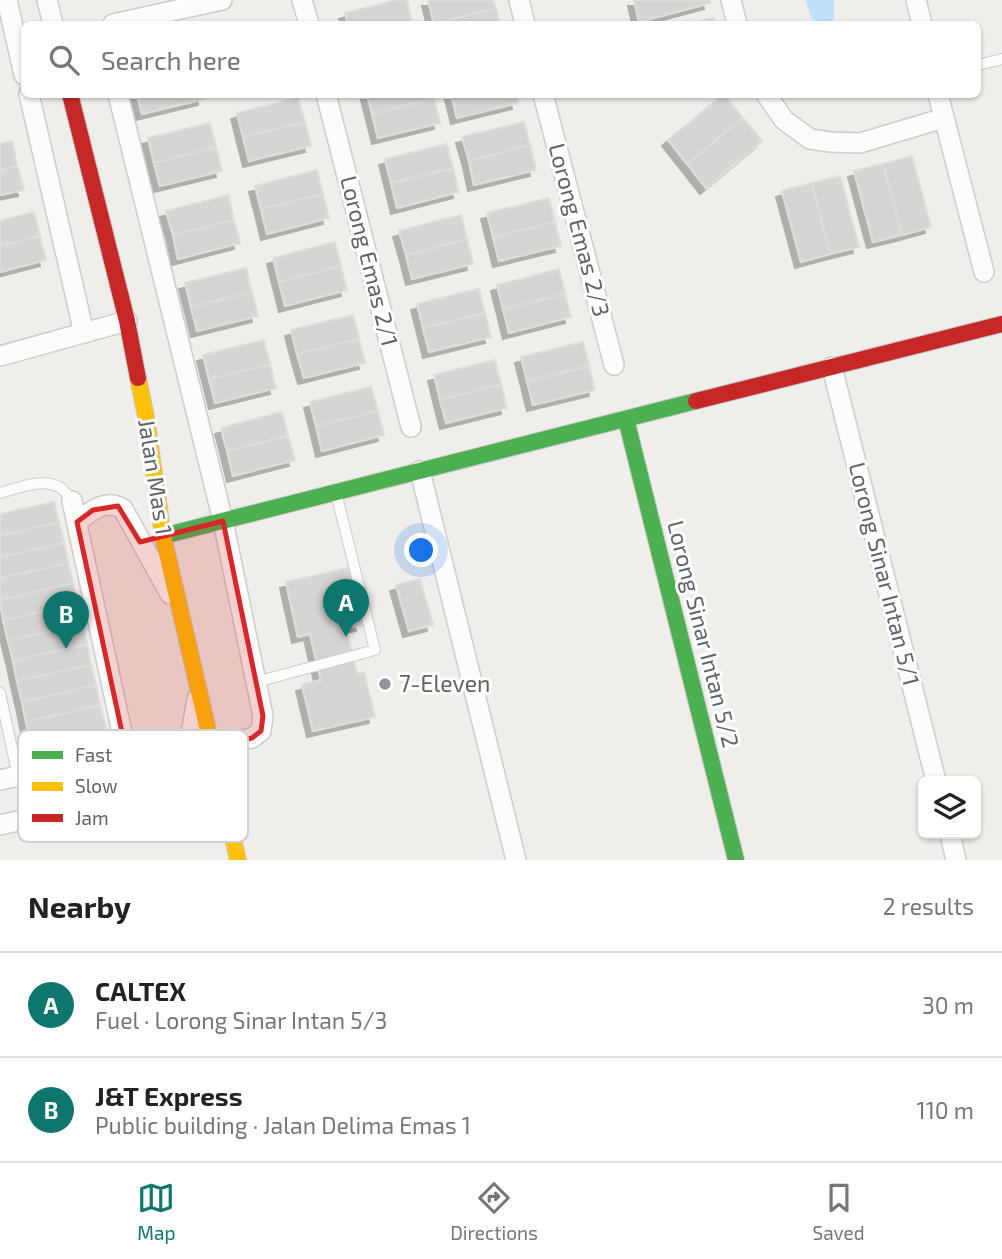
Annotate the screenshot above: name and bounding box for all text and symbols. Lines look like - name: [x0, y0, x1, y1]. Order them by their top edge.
- search box: [21, 21, 981, 98]
- icon: search: [45, 41, 83, 79]
- text: Search here: [101, 44, 241, 75]
- street label: Lorong Emas 2/3: [543, 140, 617, 319]
- street label: Lorong Emas 2/1: [335, 173, 405, 349]
- street label: Jalan Mas 1: [133, 417, 179, 537]
- street label: Lorong Sinar Intan 5/1: [844, 459, 926, 688]
- street label: Lorong Sinar Intan 5/2: [662, 517, 746, 750]
- your location: [404, 533, 438, 567]
- pin: A: [323, 579, 369, 637]
- pin: B: [43, 591, 89, 649]
- place label: 7-Eleven: [399, 669, 490, 697]
- marker: 7-Eleven: [377, 676, 393, 692]
- legend: [18, 730, 248, 842]
- text: Fast: [75, 743, 112, 766]
- text: Slow: [75, 774, 118, 797]
- map controls: [918, 776, 981, 839]
- button: layers: [918, 776, 981, 839]
- text: Jam: [75, 806, 109, 829]
- text: Nearby: [28, 888, 131, 924]
- text: 2 results: [883, 892, 974, 920]
- text: CALTEX: [95, 975, 186, 1006]
- text: A: [43, 991, 59, 1019]
- text: 30 m: [922, 991, 974, 1019]
- text: Fuel · Lorong Sinar Intan 5/3: [95, 1006, 387, 1034]
- text: J&T Express: [95, 1080, 242, 1111]
- text: B: [44, 1096, 58, 1124]
- text: 110 m: [917, 1096, 974, 1124]
- text: Public building · Jalan Delima Emas 1: [95, 1111, 471, 1139]
- tab: Map: [137, 1179, 175, 1244]
- tab: Directions: [450, 1179, 538, 1244]
- tab: Saved: [812, 1179, 865, 1244]

